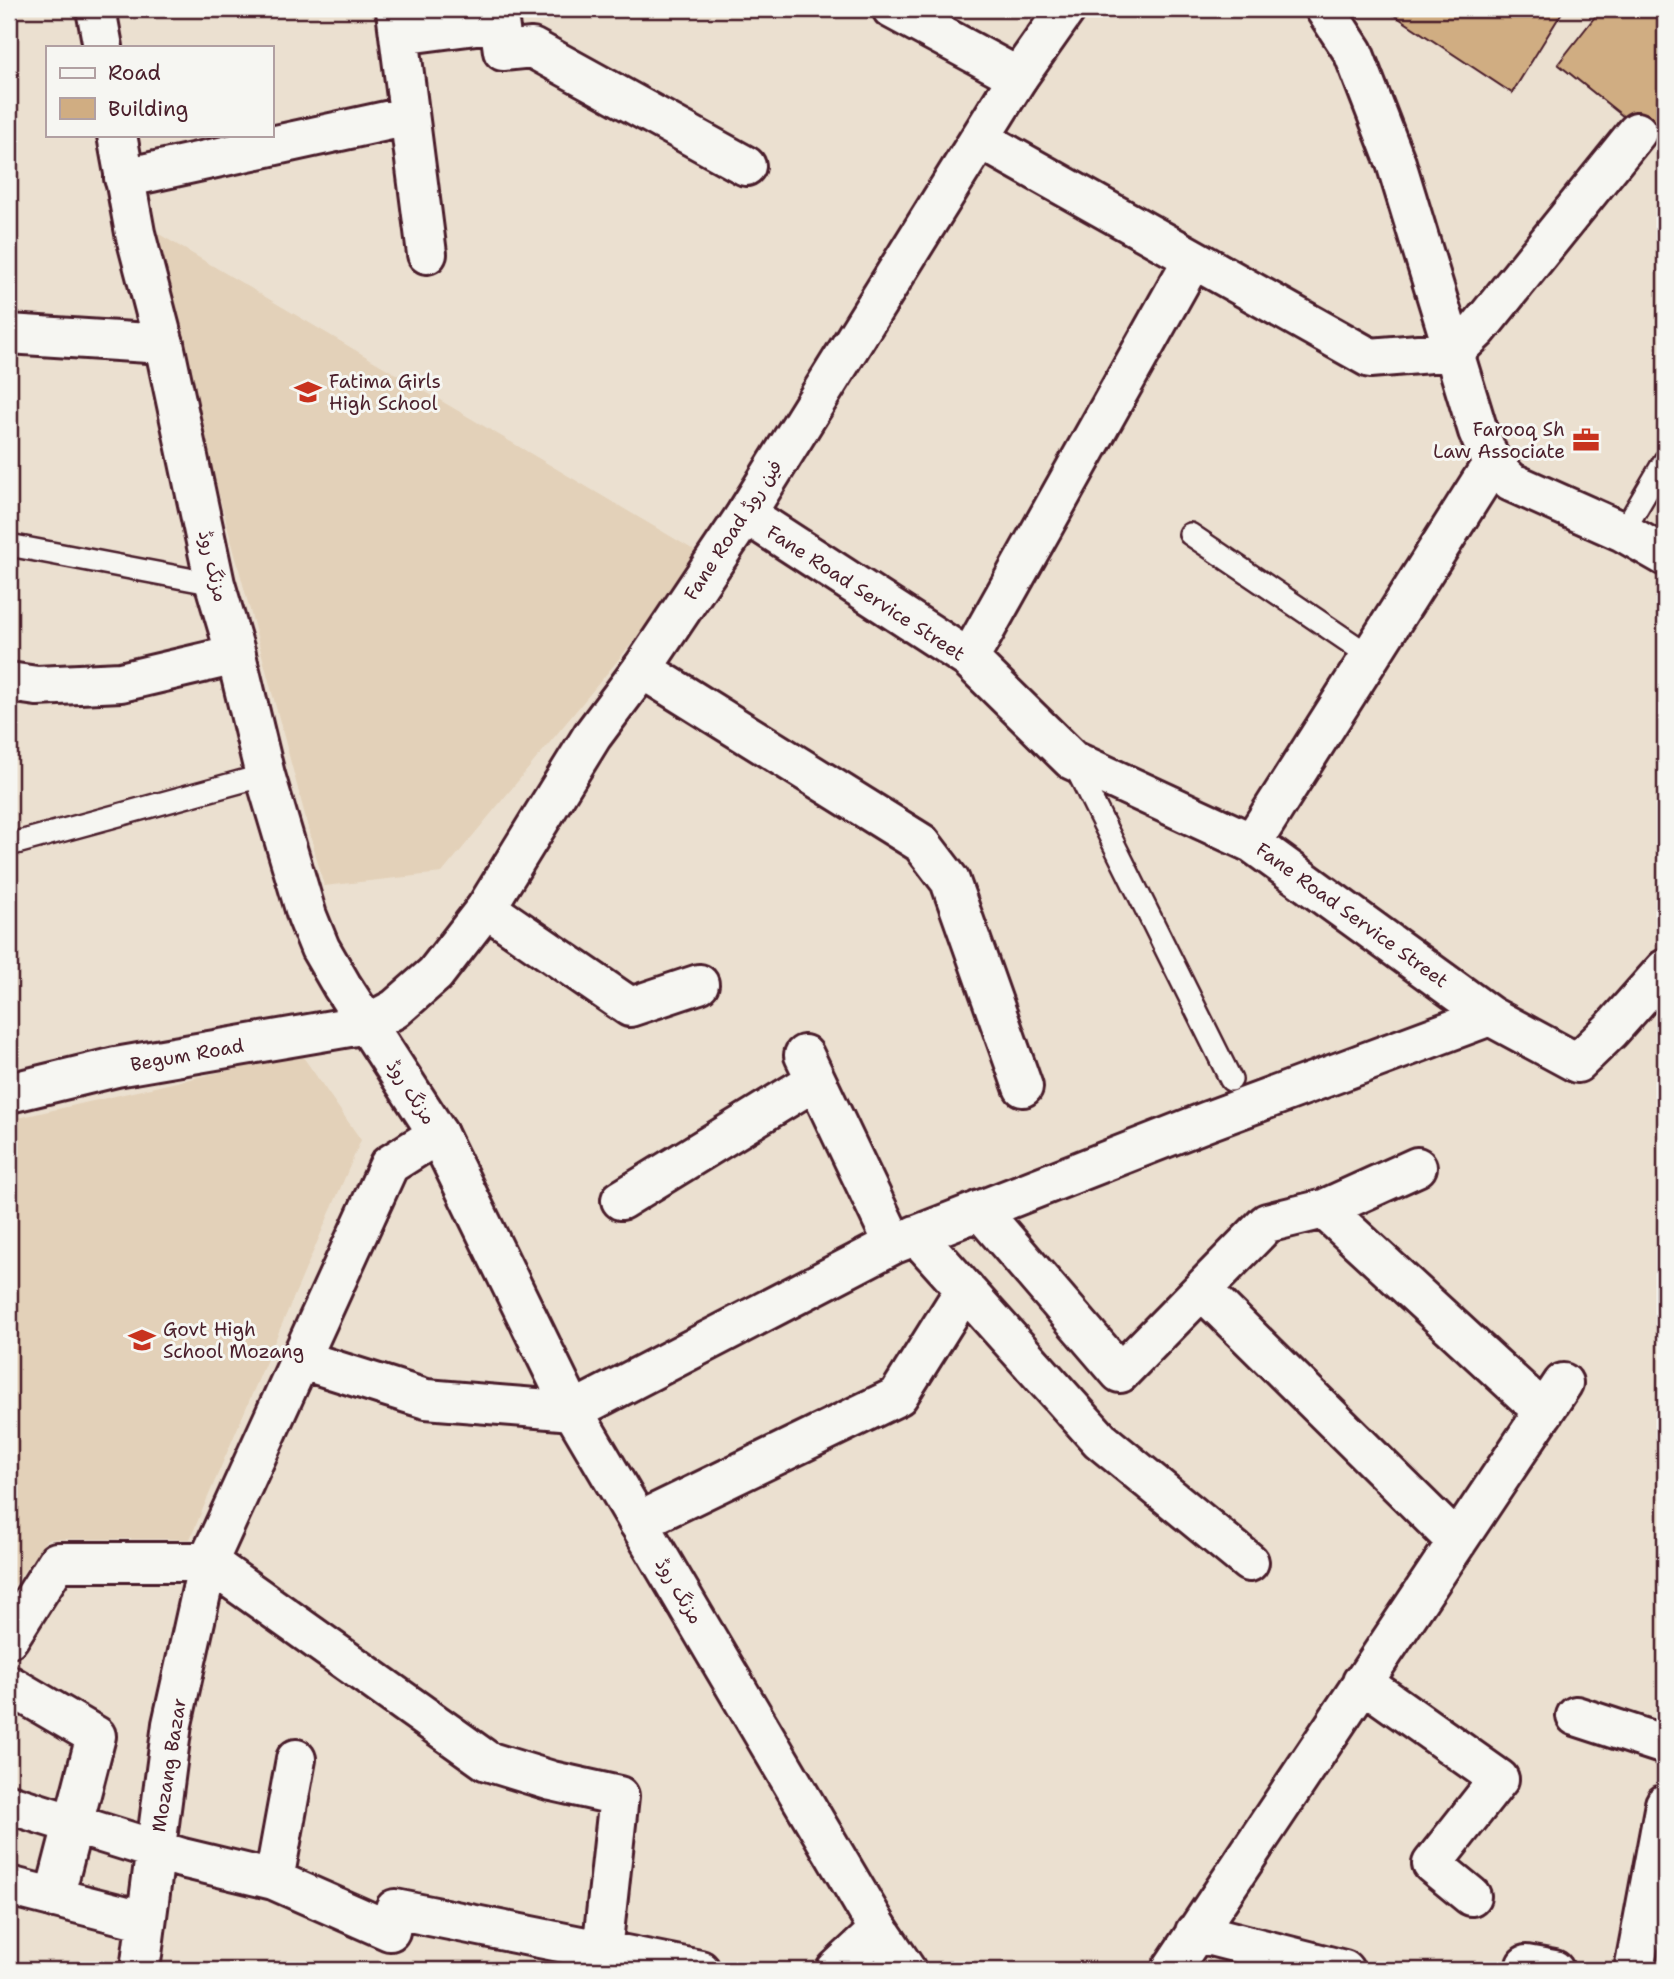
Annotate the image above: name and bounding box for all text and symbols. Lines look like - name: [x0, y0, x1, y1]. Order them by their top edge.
- legend: [46, 46, 273, 136]
- text: Road: [108, 59, 161, 87]
- text: Building: [108, 95, 188, 123]
- place label: Fatima Girls High School: [329, 369, 441, 416]
- school or university icon: Fatima Girls High School: [293, 377, 323, 407]
- place label: Farooq Sh Law Associate: [1433, 417, 1565, 464]
- office icon: Farooq Sh Law Associate: [1571, 425, 1601, 455]
- street label: Fane Road فین روڈ: [678, 455, 788, 605]
- street label: Fane Road Service Street: [762, 519, 970, 667]
- street label: مزنگ روڈ: [193, 528, 233, 604]
- street label: Fane Road Service Street: [1251, 837, 1453, 993]
- street label: Begum Road: [128, 1033, 246, 1077]
- street label: مزنگ روڈ: [381, 1055, 441, 1129]
- place label: Govt High School Mozang: [163, 1317, 304, 1364]
- school or university icon: Govt High School Mozang: [127, 1325, 157, 1355]
- street label: مزنگ روڈ: [650, 1553, 708, 1629]
- street label: Mozang Bazar: [146, 1696, 192, 1834]

